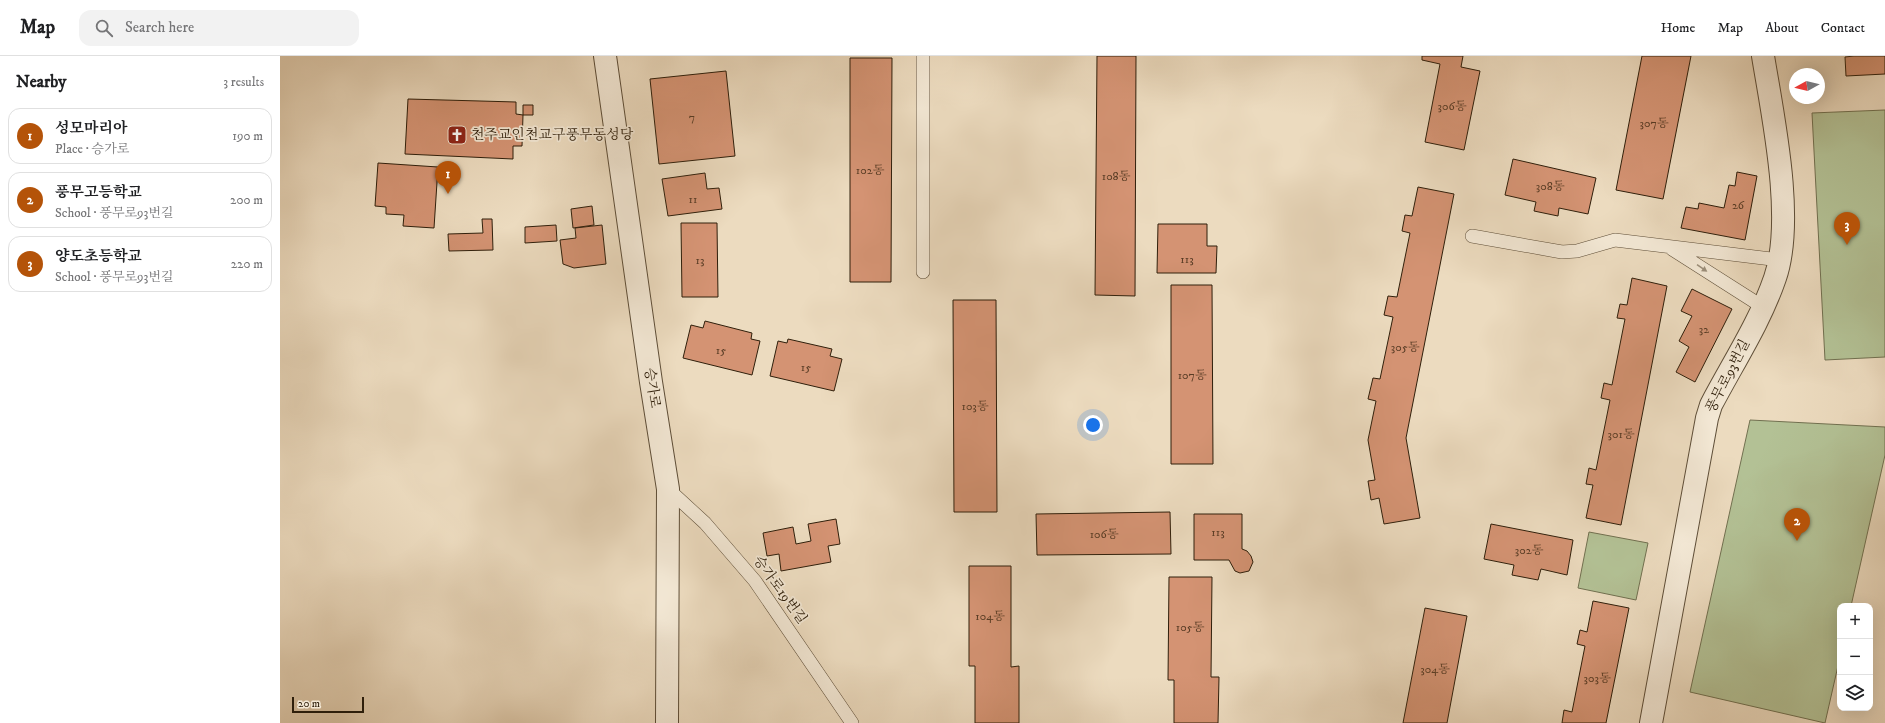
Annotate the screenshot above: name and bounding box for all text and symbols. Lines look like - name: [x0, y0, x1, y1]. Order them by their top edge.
- search box: [79, 10, 359, 46]
- text: Map: [20, 16, 55, 39]
- icon: search: [93, 17, 115, 39]
- text: Search here: [125, 18, 194, 37]
- text: Home: [1661, 19, 1695, 37]
- text: Map: [1717, 19, 1743, 37]
- text: About: [1765, 19, 1799, 37]
- text: Contact: [1821, 19, 1865, 37]
- north arrow: [1789, 68, 1825, 104]
- text: Nearby: [16, 71, 66, 93]
- text: 3 results: [223, 74, 264, 90]
- house number: 306동: [1438, 99, 1467, 114]
- house number: 7: [689, 110, 695, 125]
- house number: 307동: [1640, 116, 1669, 131]
- text: 성모마리아: [55, 119, 127, 138]
- church icon: 천주교인천교구풍무동성당: [446, 124, 468, 146]
- place label: 천주교인천교구풍무동성당: [471, 126, 634, 144]
- text: 1: [28, 128, 32, 144]
- text: 190 m: [232, 128, 263, 144]
- text: Place · 승가로: [55, 141, 129, 157]
- pin: 1: [435, 161, 461, 194]
- house number: 102동: [856, 163, 885, 178]
- house number: 108동: [1102, 169, 1131, 184]
- house number: 308동: [1536, 179, 1565, 194]
- text: 풍무고등학교: [55, 183, 142, 202]
- text: 2: [27, 192, 33, 208]
- text: 200 m: [230, 192, 263, 208]
- house number: 11: [689, 192, 697, 207]
- house number: 26: [1732, 198, 1745, 213]
- text: School · 풍무로93번길: [55, 205, 174, 221]
- pin: 3: [1834, 212, 1860, 245]
- text: 양도초등학교: [55, 247, 142, 266]
- house number: 113: [1180, 252, 1194, 267]
- house number: 13: [696, 253, 704, 268]
- text: 3: [28, 256, 32, 272]
- text: 220 m: [231, 256, 263, 272]
- one-way arrow: [1697, 264, 1707, 272]
- text: School · 풍무로93번길: [55, 269, 174, 285]
- house number: 32: [1699, 322, 1709, 337]
- street label: 풍무로93번길: [1702, 336, 1754, 416]
- house number: 305동: [1391, 340, 1420, 355]
- house number: 15: [716, 343, 726, 358]
- house number: 15: [801, 360, 811, 375]
- street label: 승가로: [640, 367, 664, 410]
- house number: 107동: [1178, 368, 1207, 383]
- house number: 103동: [962, 399, 989, 414]
- your location: [1083, 415, 1103, 435]
- house number: 301동: [1608, 427, 1635, 442]
- pin: 2: [1784, 508, 1810, 541]
- house number: 113: [1211, 525, 1225, 540]
- house number: 106동: [1090, 527, 1119, 542]
- house number: 302동: [1515, 543, 1544, 558]
- street label: 승가로19번길: [749, 552, 811, 628]
- map controls: [1837, 603, 1873, 711]
- button: +: [1837, 603, 1873, 639]
- house number: 104동: [975, 609, 1005, 624]
- house number: 105동: [1176, 620, 1205, 635]
- button: −: [1837, 639, 1873, 675]
- house number: 304동: [1420, 662, 1450, 677]
- house number: 303동: [1583, 671, 1611, 686]
- button: layers: [1837, 675, 1873, 711]
- scale bar: [292, 695, 364, 714]
- text: 20 m: [298, 697, 320, 711]

